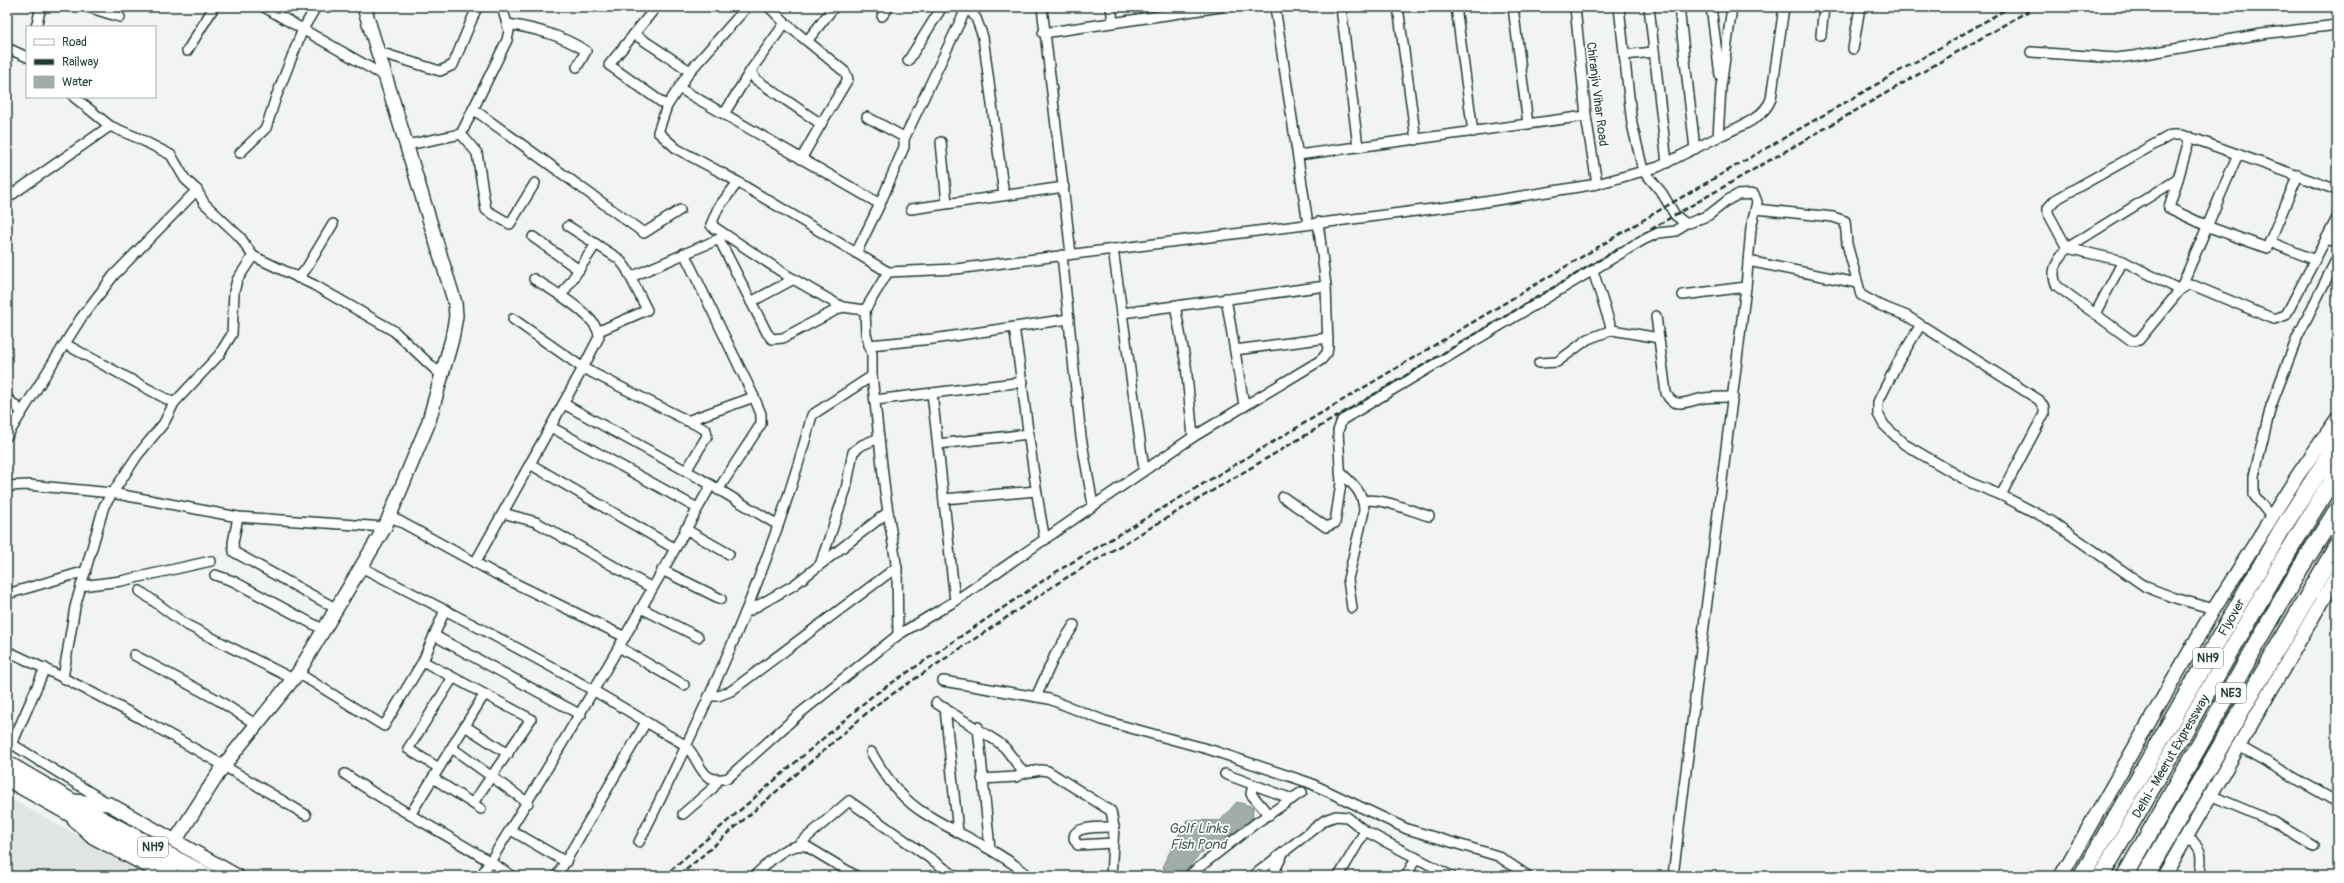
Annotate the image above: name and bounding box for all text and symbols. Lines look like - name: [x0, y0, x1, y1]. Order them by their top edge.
- legend: [26, 26, 156, 98]
- text: Road: [62, 35, 87, 50]
- street label: Chiranjiv Vihar Road: [1583, 41, 1611, 147]
- text: Railway: [62, 55, 98, 70]
- text: Water: [62, 75, 93, 90]
- street label: Flyover: [2215, 596, 2249, 639]
- road number: NH9: [2193, 648, 2223, 668]
- road number: NE3: [2216, 683, 2246, 703]
- street label: Delhi - Meerut Expressway: [2129, 691, 2213, 821]
- water label: Golf Links Fish Pond: [1168, 820, 1229, 853]
- road number: NH9: [138, 837, 168, 857]

